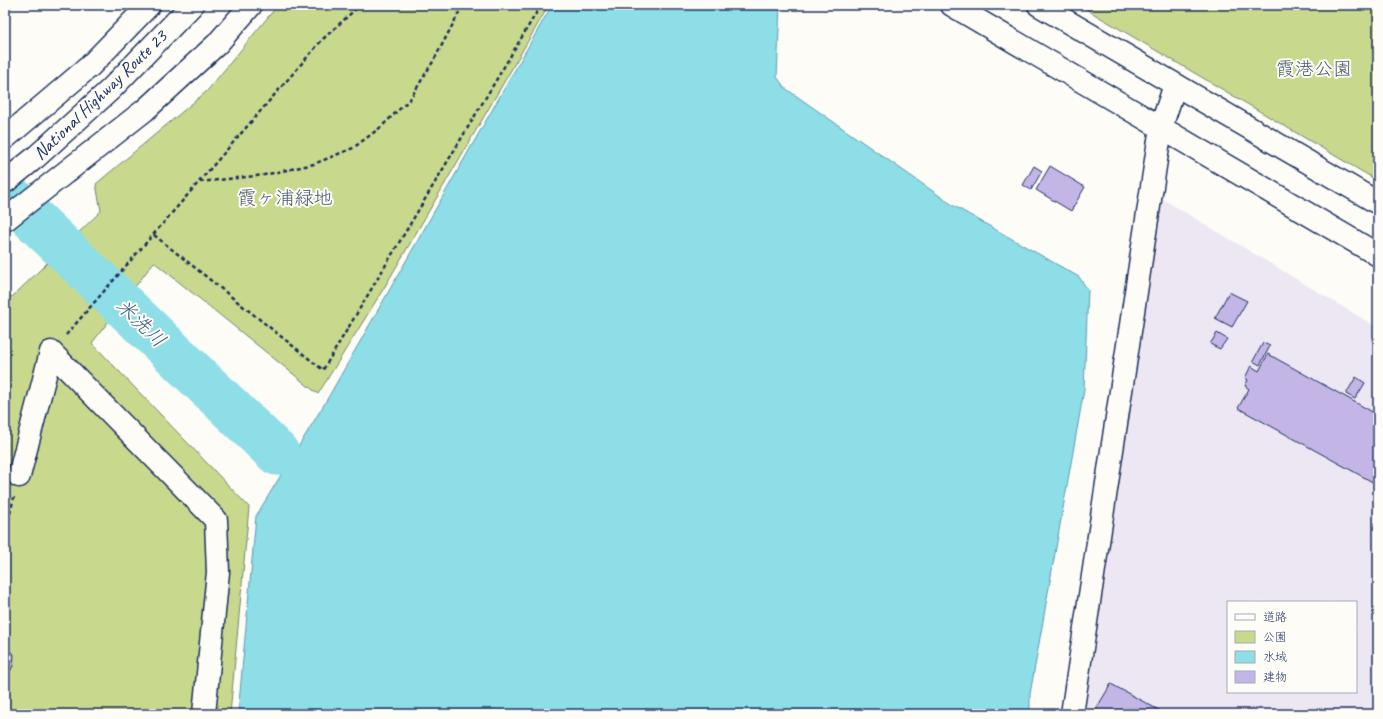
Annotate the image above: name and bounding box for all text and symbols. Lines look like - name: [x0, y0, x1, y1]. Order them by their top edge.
- street label: National Highway Route 23: [28, 24, 173, 165]
- park label: 霞港公園: [1276, 57, 1352, 81]
- park label: 霞ヶ浦緑地: [237, 186, 333, 210]
- water label: 米洗川: [111, 293, 171, 353]
- legend: [1227, 601, 1357, 693]
- text: 道路: [1263, 609, 1287, 625]
- text: 公園: [1263, 629, 1287, 645]
- text: 水域: [1263, 649, 1287, 665]
- text: 建物: [1263, 669, 1287, 685]

